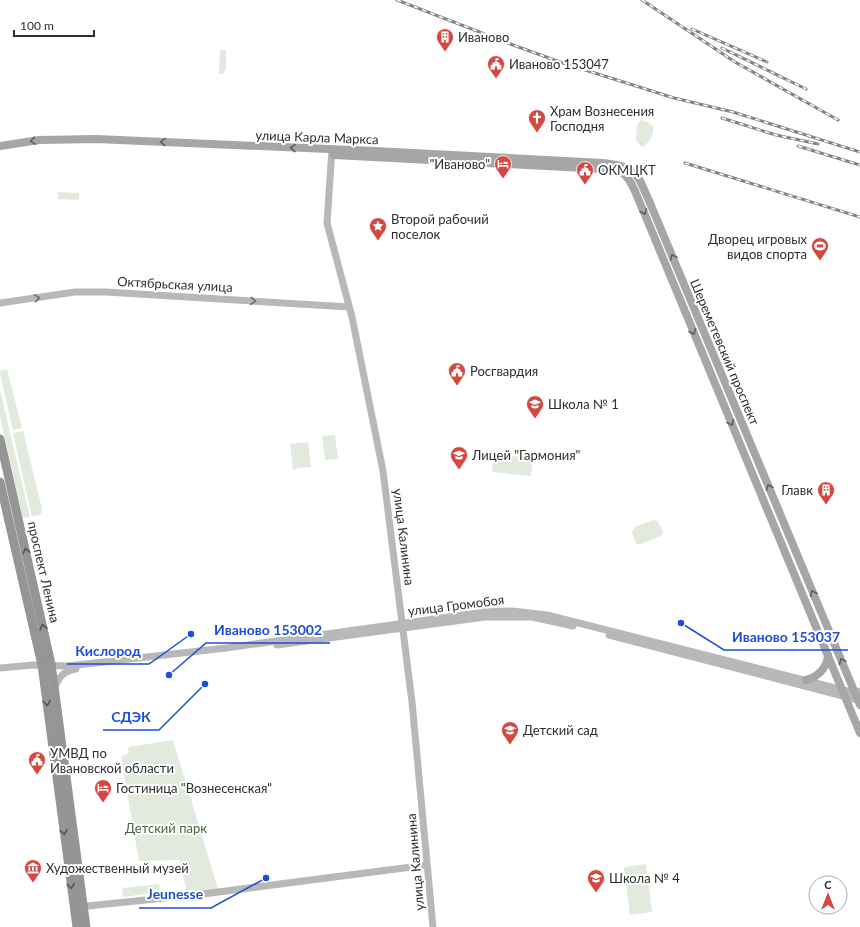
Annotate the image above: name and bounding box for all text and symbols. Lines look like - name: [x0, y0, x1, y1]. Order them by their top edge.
- scale bar: [14, 12, 94, 38]
- text: 100 m: [20, 18, 54, 33]
- building icon: Иваново: [435, 27, 455, 52]
- place label: Иваново: [458, 29, 509, 45]
- public building icon: Иваново 153047: [486, 54, 506, 79]
- place label: Иваново 153047: [509, 56, 609, 72]
- place label: Храм Вознесения Господня: [550, 103, 654, 134]
- church icon: Храм Вознесения Господня: [527, 108, 547, 133]
- street label: улица Карла Маркса: [255, 127, 379, 147]
- one-way arrow: [30, 136, 36, 145]
- one-way arrow: [160, 138, 166, 147]
- one-way arrow: [290, 144, 296, 152]
- hotel icon: "Иваново": [493, 154, 513, 179]
- place label: "Иваново": [429, 156, 490, 172]
- public building icon: ОКМЦКТ: [575, 160, 595, 185]
- place label: ОКМЦКТ: [598, 162, 656, 178]
- one-way arrow: [639, 207, 647, 215]
- place label: Второй рабочий поселок: [391, 211, 489, 242]
- place icon: Второй рабочий поселок: [368, 216, 388, 241]
- place label: Дворец игровых видов спорта: [708, 231, 808, 262]
- sports icon: Дворец игровых видов спорта: [810, 236, 830, 261]
- one-way arrow: [669, 253, 677, 260]
- street label: Октябрьская улица: [117, 273, 233, 295]
- street label: Шереметевский проспект: [687, 276, 763, 428]
- one-way arrow: [34, 294, 40, 303]
- one-way arrow: [250, 296, 256, 305]
- one-way arrow: [688, 328, 696, 336]
- public building icon: Росгвардия: [447, 361, 467, 386]
- place label: Росгвардия: [470, 363, 538, 379]
- school or university icon: Школа № 1: [525, 394, 545, 419]
- place label: Школа № 1: [548, 396, 619, 412]
- one-way arrow: [727, 420, 735, 427]
- school or university icon: Лицей "Гармония": [449, 445, 469, 470]
- place label: Лицей "Гармония": [471, 447, 580, 463]
- building icon: Главк: [816, 480, 836, 505]
- place label: Главк: [781, 482, 813, 498]
- one-way arrow: [766, 484, 774, 491]
- street label: улица Калинина: [390, 488, 418, 586]
- street label: проспект Ленина: [25, 520, 63, 624]
- one-way arrow: [22, 548, 30, 555]
- one-way arrow: [810, 590, 818, 597]
- street label: улица Громобоя: [407, 591, 505, 619]
- callout: Иваново 153002: [206, 617, 330, 643]
- text: Иваново 153002: [214, 621, 322, 638]
- one-way arrow: [40, 624, 48, 630]
- callout: Иваново 153037: [724, 624, 848, 650]
- text: Иваново 153037: [732, 628, 840, 645]
- callout: Кислород: [67, 638, 149, 664]
- text: Кислород: [75, 642, 141, 659]
- one-way arrow: [838, 658, 846, 665]
- one-way arrow: [42, 700, 51, 706]
- callout: СДЭК: [103, 704, 159, 730]
- text: СДЭК: [111, 708, 151, 725]
- school or university icon: Детский сад: [500, 720, 520, 745]
- place label: Детский сад: [523, 722, 598, 738]
- place label: УМВД по Ивановской области: [50, 745, 174, 776]
- public building icon: УМВД по Ивановской области: [27, 750, 47, 775]
- hotel icon: Гостиница "Вознесенская": [93, 778, 113, 803]
- place label: Гостиница "Вознесенская": [116, 780, 272, 796]
- street label: улица Калинина: [403, 813, 427, 911]
- park label: Детский парк: [125, 820, 207, 836]
- one-way arrow: [59, 829, 68, 835]
- museum icon: Художественный музей: [23, 858, 43, 883]
- place label: Художественный музей: [46, 860, 189, 876]
- school or university icon: Школа № 4: [586, 868, 606, 893]
- place label: Школа № 4: [609, 870, 680, 886]
- north arrow: [808, 875, 848, 915]
- text: С: [824, 878, 832, 891]
- callout: Jeunesse: [139, 882, 211, 908]
- one-way arrow: [66, 883, 75, 890]
- text: Jeunesse: [147, 885, 204, 902]

